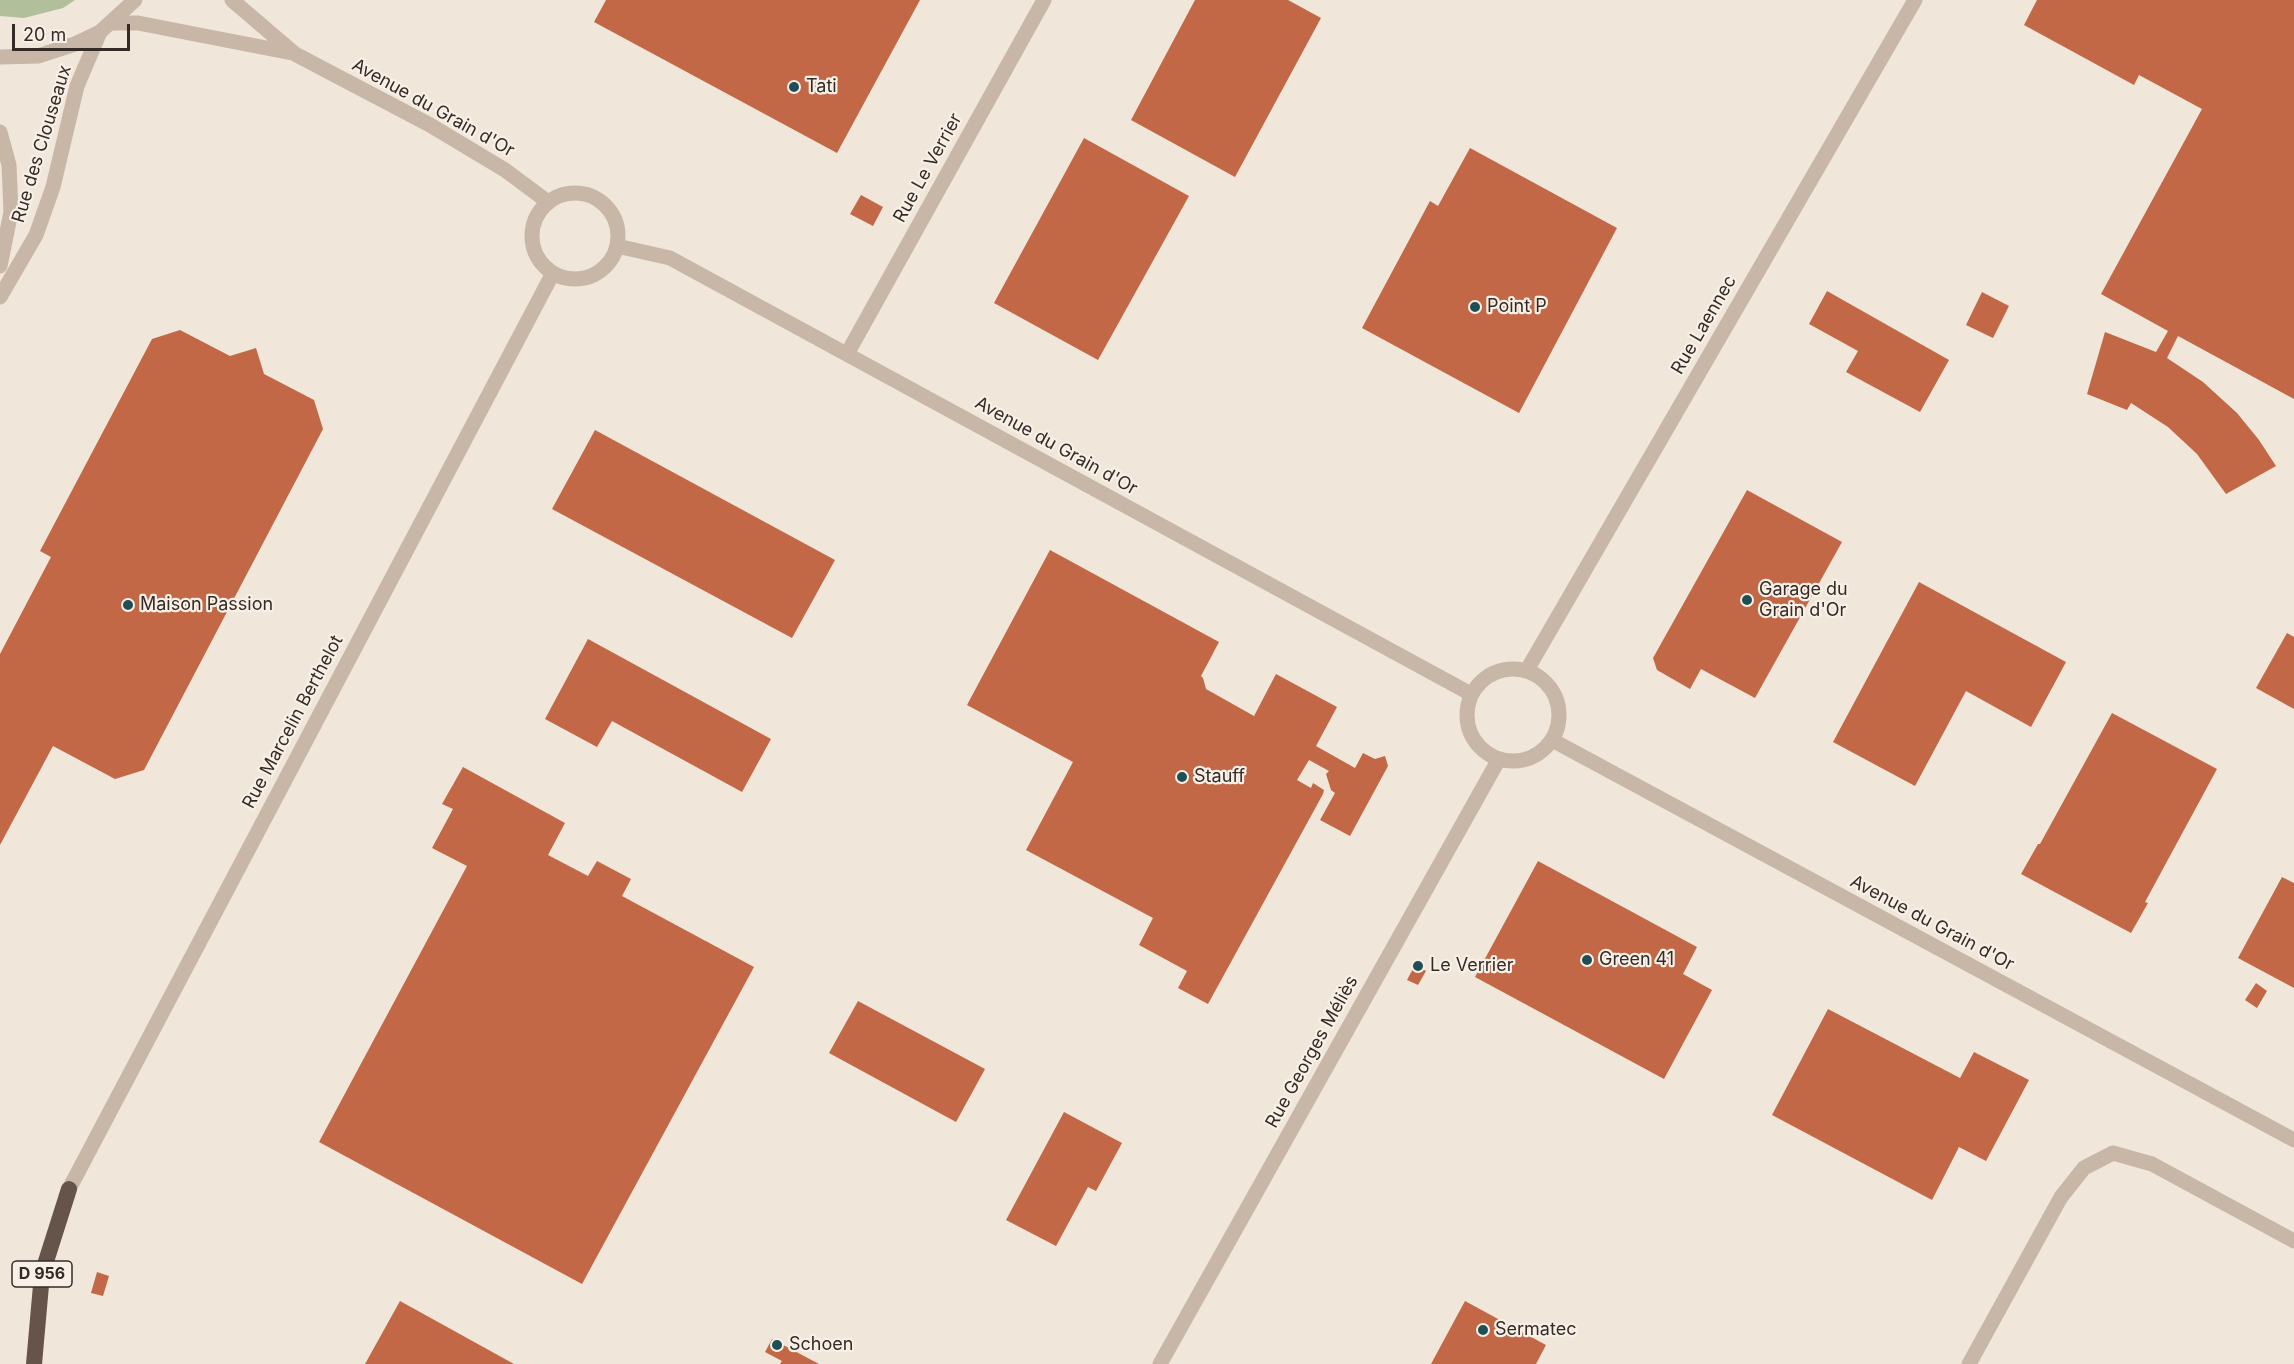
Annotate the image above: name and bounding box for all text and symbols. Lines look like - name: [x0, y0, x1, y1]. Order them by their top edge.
- scale bar: [15, 12, 134, 50]
- text: 20 m: [23, 24, 66, 45]
- street label: Avenue du Grain d'Or: [348, 54, 518, 162]
- street label: Rue des Clouseaux: [8, 63, 76, 225]
- place label: Tati: [806, 76, 837, 98]
- marker: Tati: [787, 80, 801, 94]
- street label: Rue Le Verrier: [889, 110, 967, 226]
- street label: Rue Laennec: [1667, 272, 1741, 378]
- place label: Point P: [1487, 296, 1547, 318]
- marker: Point P: [1468, 300, 1482, 314]
- street label: Avenue du Grain d'Or: [971, 392, 1141, 500]
- place label: Garage du Grain d'Or: [1759, 579, 1848, 622]
- marker: Garage du Grain d'Or: [1740, 593, 1754, 607]
- place label: Maison Passion: [140, 594, 273, 616]
- marker: Maison Passion: [121, 598, 135, 612]
- street label: Rue Marcelin Berthelot: [238, 632, 348, 812]
- place label: Stauff: [1194, 766, 1245, 788]
- marker: Stauff: [1175, 770, 1189, 784]
- street label: Avenue du Grain d'Or: [1846, 871, 2018, 975]
- place label: Green 41: [1599, 949, 1674, 971]
- marker: Green 41: [1580, 953, 1594, 967]
- place label: Le Verrier: [1430, 955, 1513, 977]
- marker: Le Verrier: [1411, 959, 1425, 973]
- street label: Rue Georges Méliès: [1261, 972, 1363, 1132]
- road number: D 956: [12, 1261, 72, 1287]
- place label: Sermatec: [1495, 1319, 1576, 1341]
- marker: Sermatec: [1476, 1323, 1490, 1337]
- place label: Schoen: [789, 1334, 853, 1356]
- marker: Schoen: [770, 1338, 784, 1352]

